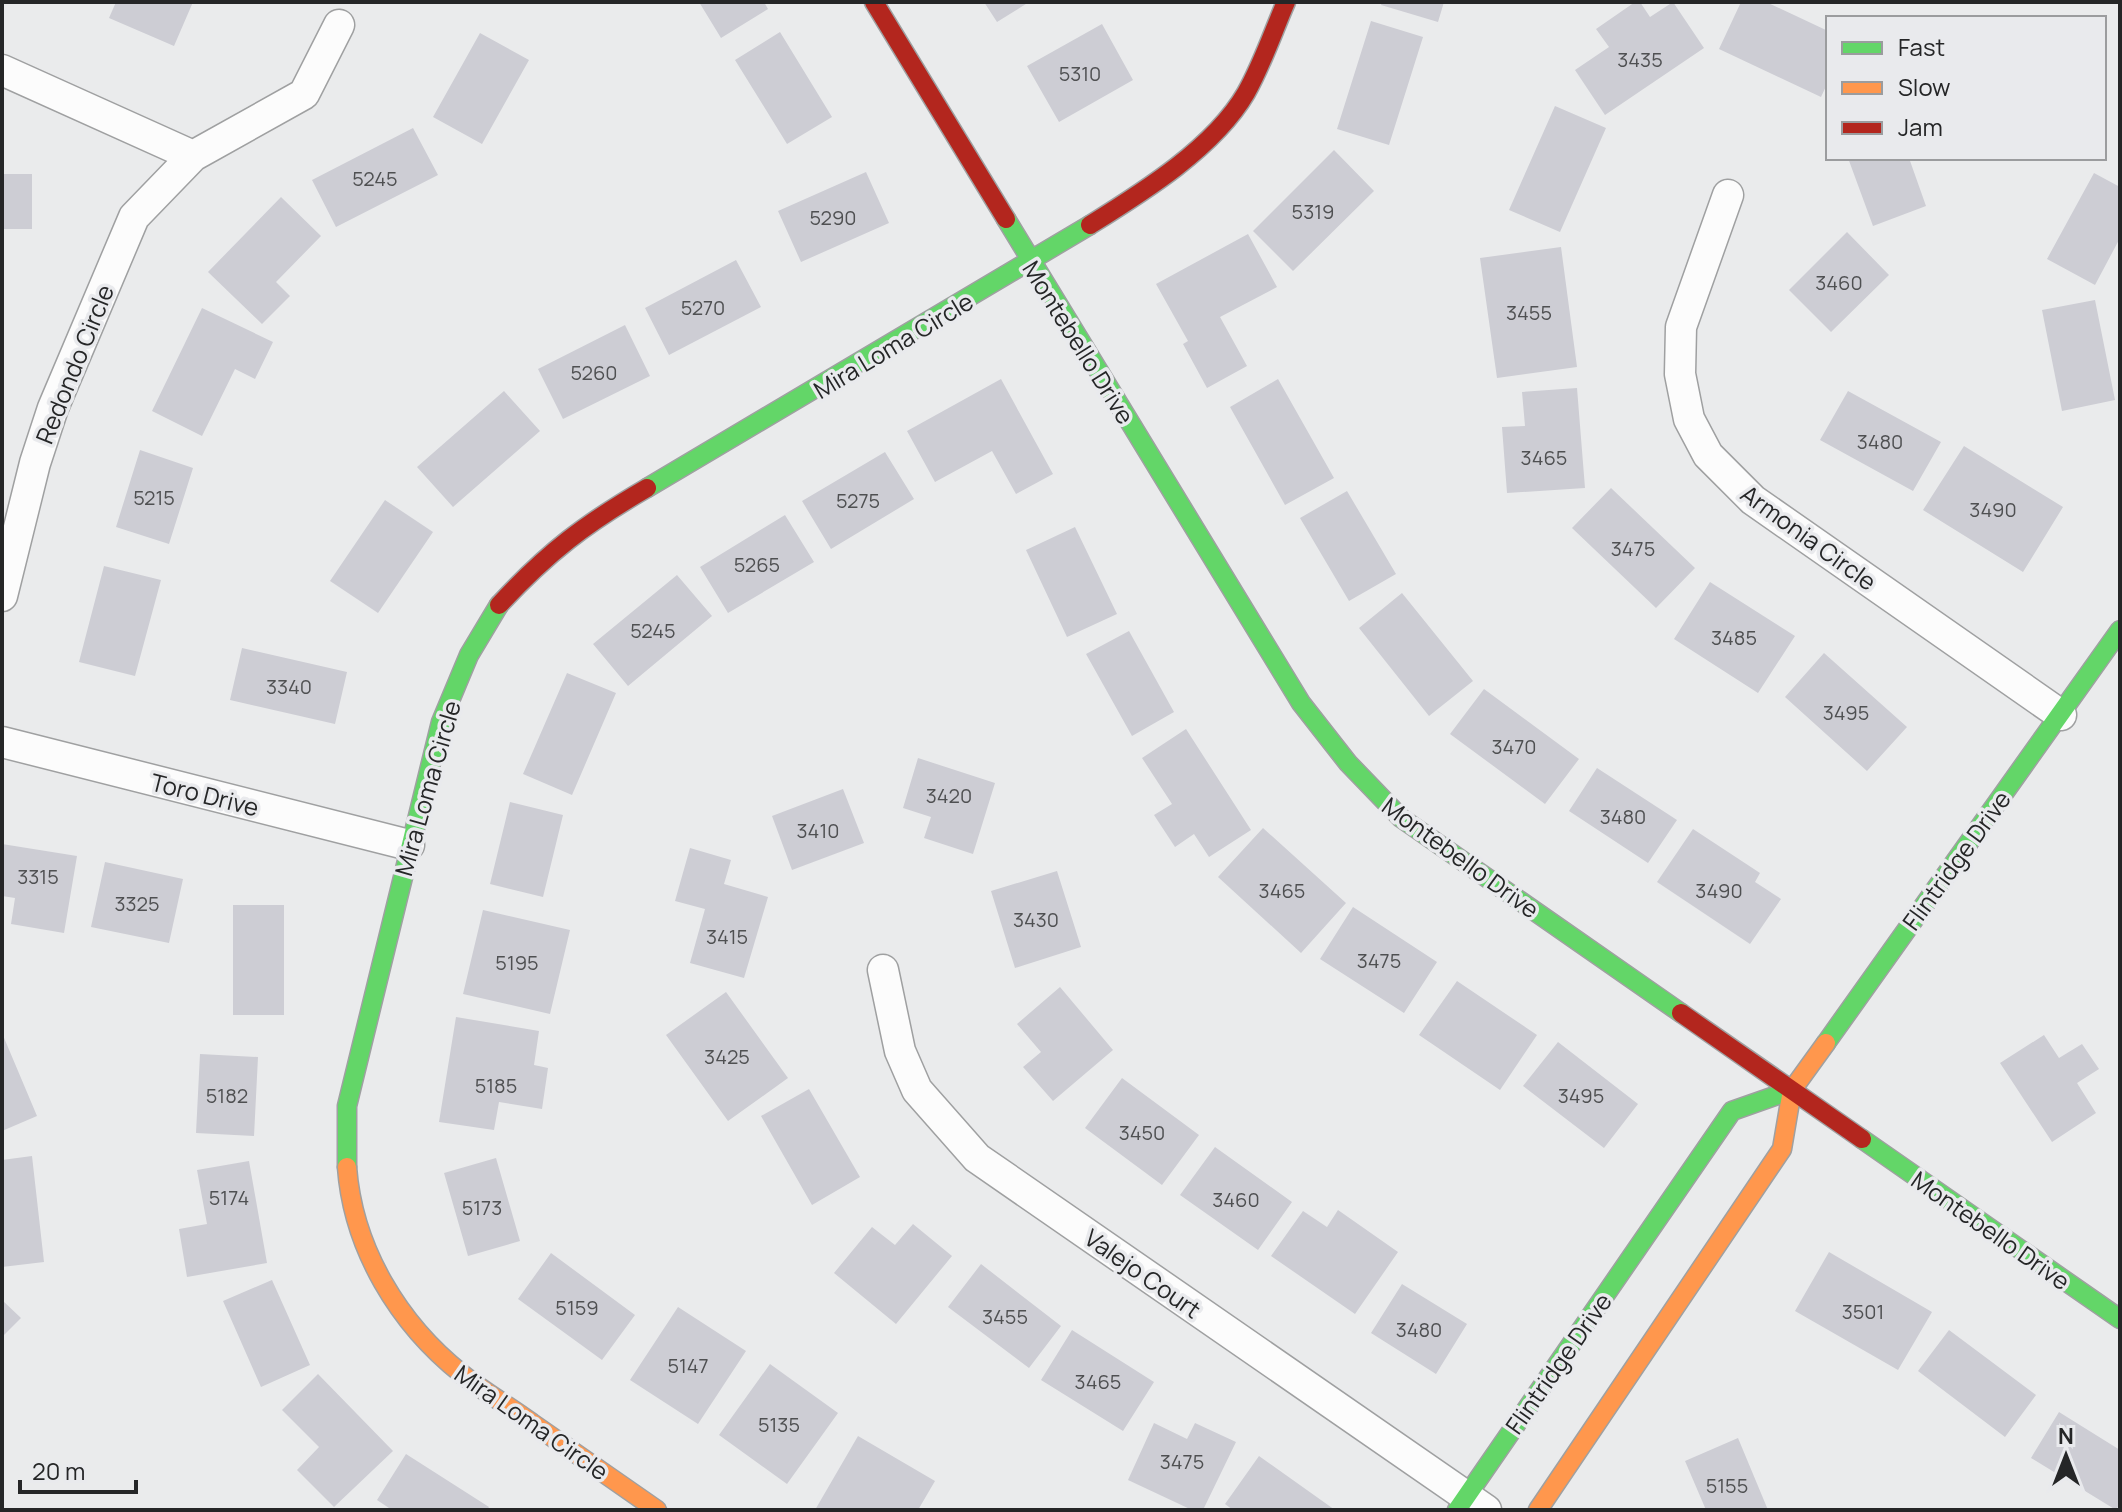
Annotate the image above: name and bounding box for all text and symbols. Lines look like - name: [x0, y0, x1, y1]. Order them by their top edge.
- legend: [1826, 16, 2106, 160]
- text: Fast: [1898, 30, 1945, 63]
- house number: 3435: [1617, 46, 1663, 73]
- house number: 5310: [1059, 60, 1101, 87]
- text: Slow: [1898, 70, 1951, 103]
- text: Jam: [1898, 110, 1943, 143]
- house number: 5245: [352, 165, 398, 192]
- house number: 5319: [1292, 198, 1334, 225]
- house number: 5290: [810, 204, 857, 231]
- street label: Montebello Drive: [1016, 254, 1142, 430]
- house number: 3460: [1815, 269, 1863, 296]
- street label: Redondo Circle: [27, 280, 121, 448]
- street label: Mira Loma Circle: [807, 284, 979, 406]
- house number: 5270: [681, 294, 725, 321]
- house number: 3455: [1506, 299, 1552, 326]
- house number: 5260: [571, 359, 618, 386]
- house number: 3480: [1857, 428, 1903, 455]
- house number: 3465: [1521, 444, 1567, 471]
- street label: Armonia Circle: [1735, 477, 1883, 597]
- house number: 5215: [133, 484, 175, 511]
- house number: 5275: [836, 487, 880, 514]
- house number: 3490: [1969, 496, 2017, 523]
- house number: 3475: [1611, 535, 1655, 562]
- house number: 5265: [734, 551, 780, 578]
- house number: 5245: [630, 617, 676, 644]
- house number: 3485: [1711, 624, 1757, 651]
- house number: 3340: [266, 673, 312, 700]
- street label: Mira Loma Circle: [386, 697, 468, 879]
- house number: 3495: [1823, 699, 1869, 726]
- house number: 3470: [1491, 733, 1537, 760]
- street label: Toro Drive: [148, 765, 262, 823]
- house number: 3420: [926, 782, 972, 809]
- street label: Flintridge Drive: [1894, 784, 2018, 936]
- street label: Montebello Drive: [1376, 789, 1546, 925]
- house number: 3480: [1600, 803, 1646, 830]
- house number: 3410: [797, 817, 839, 844]
- house number: 3315: [17, 863, 59, 890]
- house number: 3465: [1259, 877, 1305, 904]
- house number: 3490: [1695, 877, 1743, 904]
- house number: 3325: [114, 890, 160, 917]
- house number: 3430: [1013, 906, 1059, 933]
- house number: 3415: [706, 923, 748, 950]
- house number: 3475: [1357, 947, 1401, 974]
- house number: 5195: [495, 949, 539, 976]
- house number: 3425: [704, 1043, 750, 1070]
- house number: 5185: [475, 1072, 517, 1099]
- house number: 5182: [206, 1082, 248, 1109]
- house number: 3495: [1558, 1082, 1604, 1109]
- house number: 3450: [1119, 1119, 1165, 1146]
- street label: Montebello Drive: [1905, 1163, 2077, 1297]
- house number: 5174: [209, 1184, 249, 1211]
- house number: 3460: [1212, 1186, 1260, 1213]
- house number: 5173: [462, 1194, 502, 1221]
- street label: Valejo Court: [1078, 1221, 1208, 1325]
- street label: Flintridge Drive: [1497, 1286, 1619, 1440]
- house number: 5159: [555, 1294, 599, 1321]
- house number: 3501: [1842, 1298, 1884, 1325]
- house number: 3455: [982, 1303, 1028, 1330]
- house number: 3480: [1396, 1316, 1442, 1343]
- house number: 5147: [667, 1352, 709, 1379]
- street label: Mira Loma Circle: [448, 1357, 616, 1487]
- house number: 3465: [1075, 1368, 1121, 1395]
- house number: 5135: [758, 1411, 800, 1438]
- north arrow: [2026, 1416, 2106, 1496]
- text: N: [2058, 1421, 2074, 1451]
- scale bar: [20, 1444, 136, 1494]
- house number: 3475: [1160, 1448, 1204, 1475]
- text: 20 m: [32, 1454, 85, 1487]
- house number: 5155: [1706, 1472, 1748, 1499]

